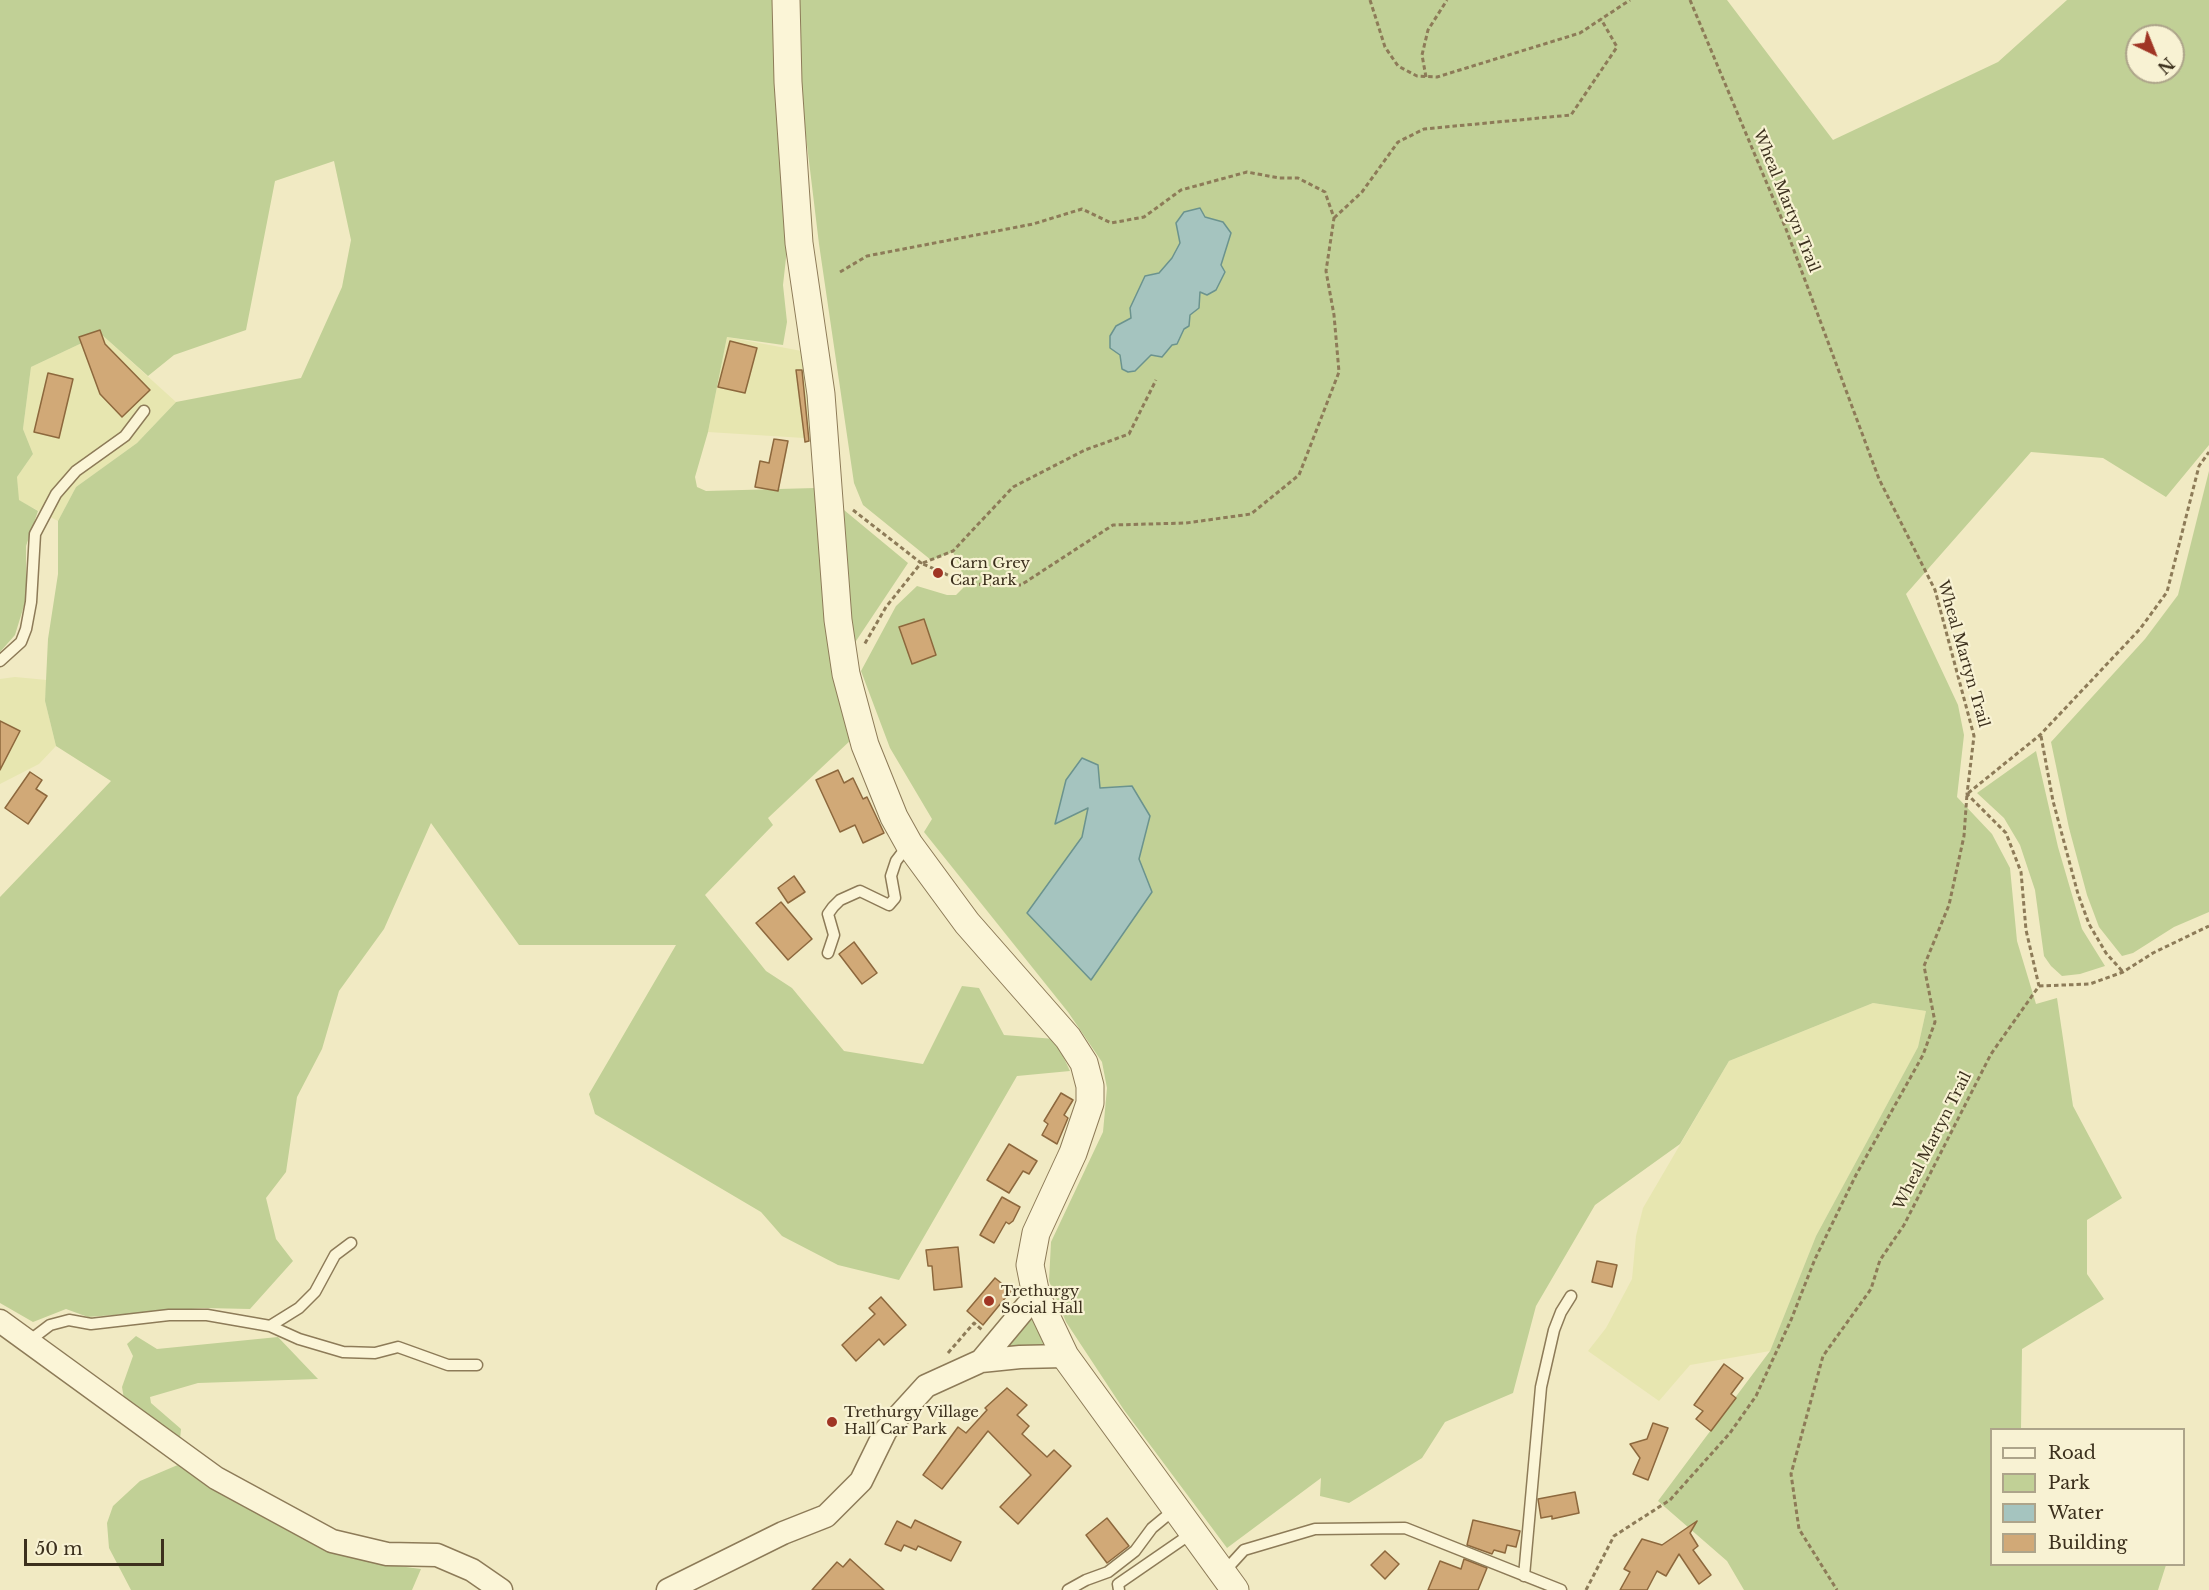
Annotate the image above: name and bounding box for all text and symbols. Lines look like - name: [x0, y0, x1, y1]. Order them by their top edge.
- north arrow: [2125, 24, 2185, 84]
- text: N: [2154, 53, 2178, 78]
- street label: Wheal Martyn Trail: [1749, 127, 1823, 275]
- place label: Carn Grey Car Park: [950, 555, 1030, 590]
- marker: Carn Grey Car Park: [931, 566, 945, 580]
- street label: Wheal Martyn Trail: [1933, 578, 1993, 730]
- street label: Wheal Martyn Trail: [1890, 1069, 1976, 1213]
- place label: Trethurgy Social Hall: [1001, 1283, 1083, 1318]
- marker: Trethurgy Social Hall: [982, 1294, 996, 1308]
- place label: Trethurgy Village Hall Car Park: [844, 1404, 979, 1439]
- marker: Trethurgy Village Hall Car Park: [825, 1415, 839, 1429]
- legend: [1990, 1428, 2185, 1566]
- text: Road: [2048, 1442, 2096, 1464]
- text: Park: [2048, 1472, 2090, 1494]
- text: Water: [2048, 1502, 2103, 1524]
- scale bar: [27, 1527, 166, 1565]
- text: Building: [2048, 1532, 2127, 1554]
- text: 50 m: [35, 1538, 83, 1560]

